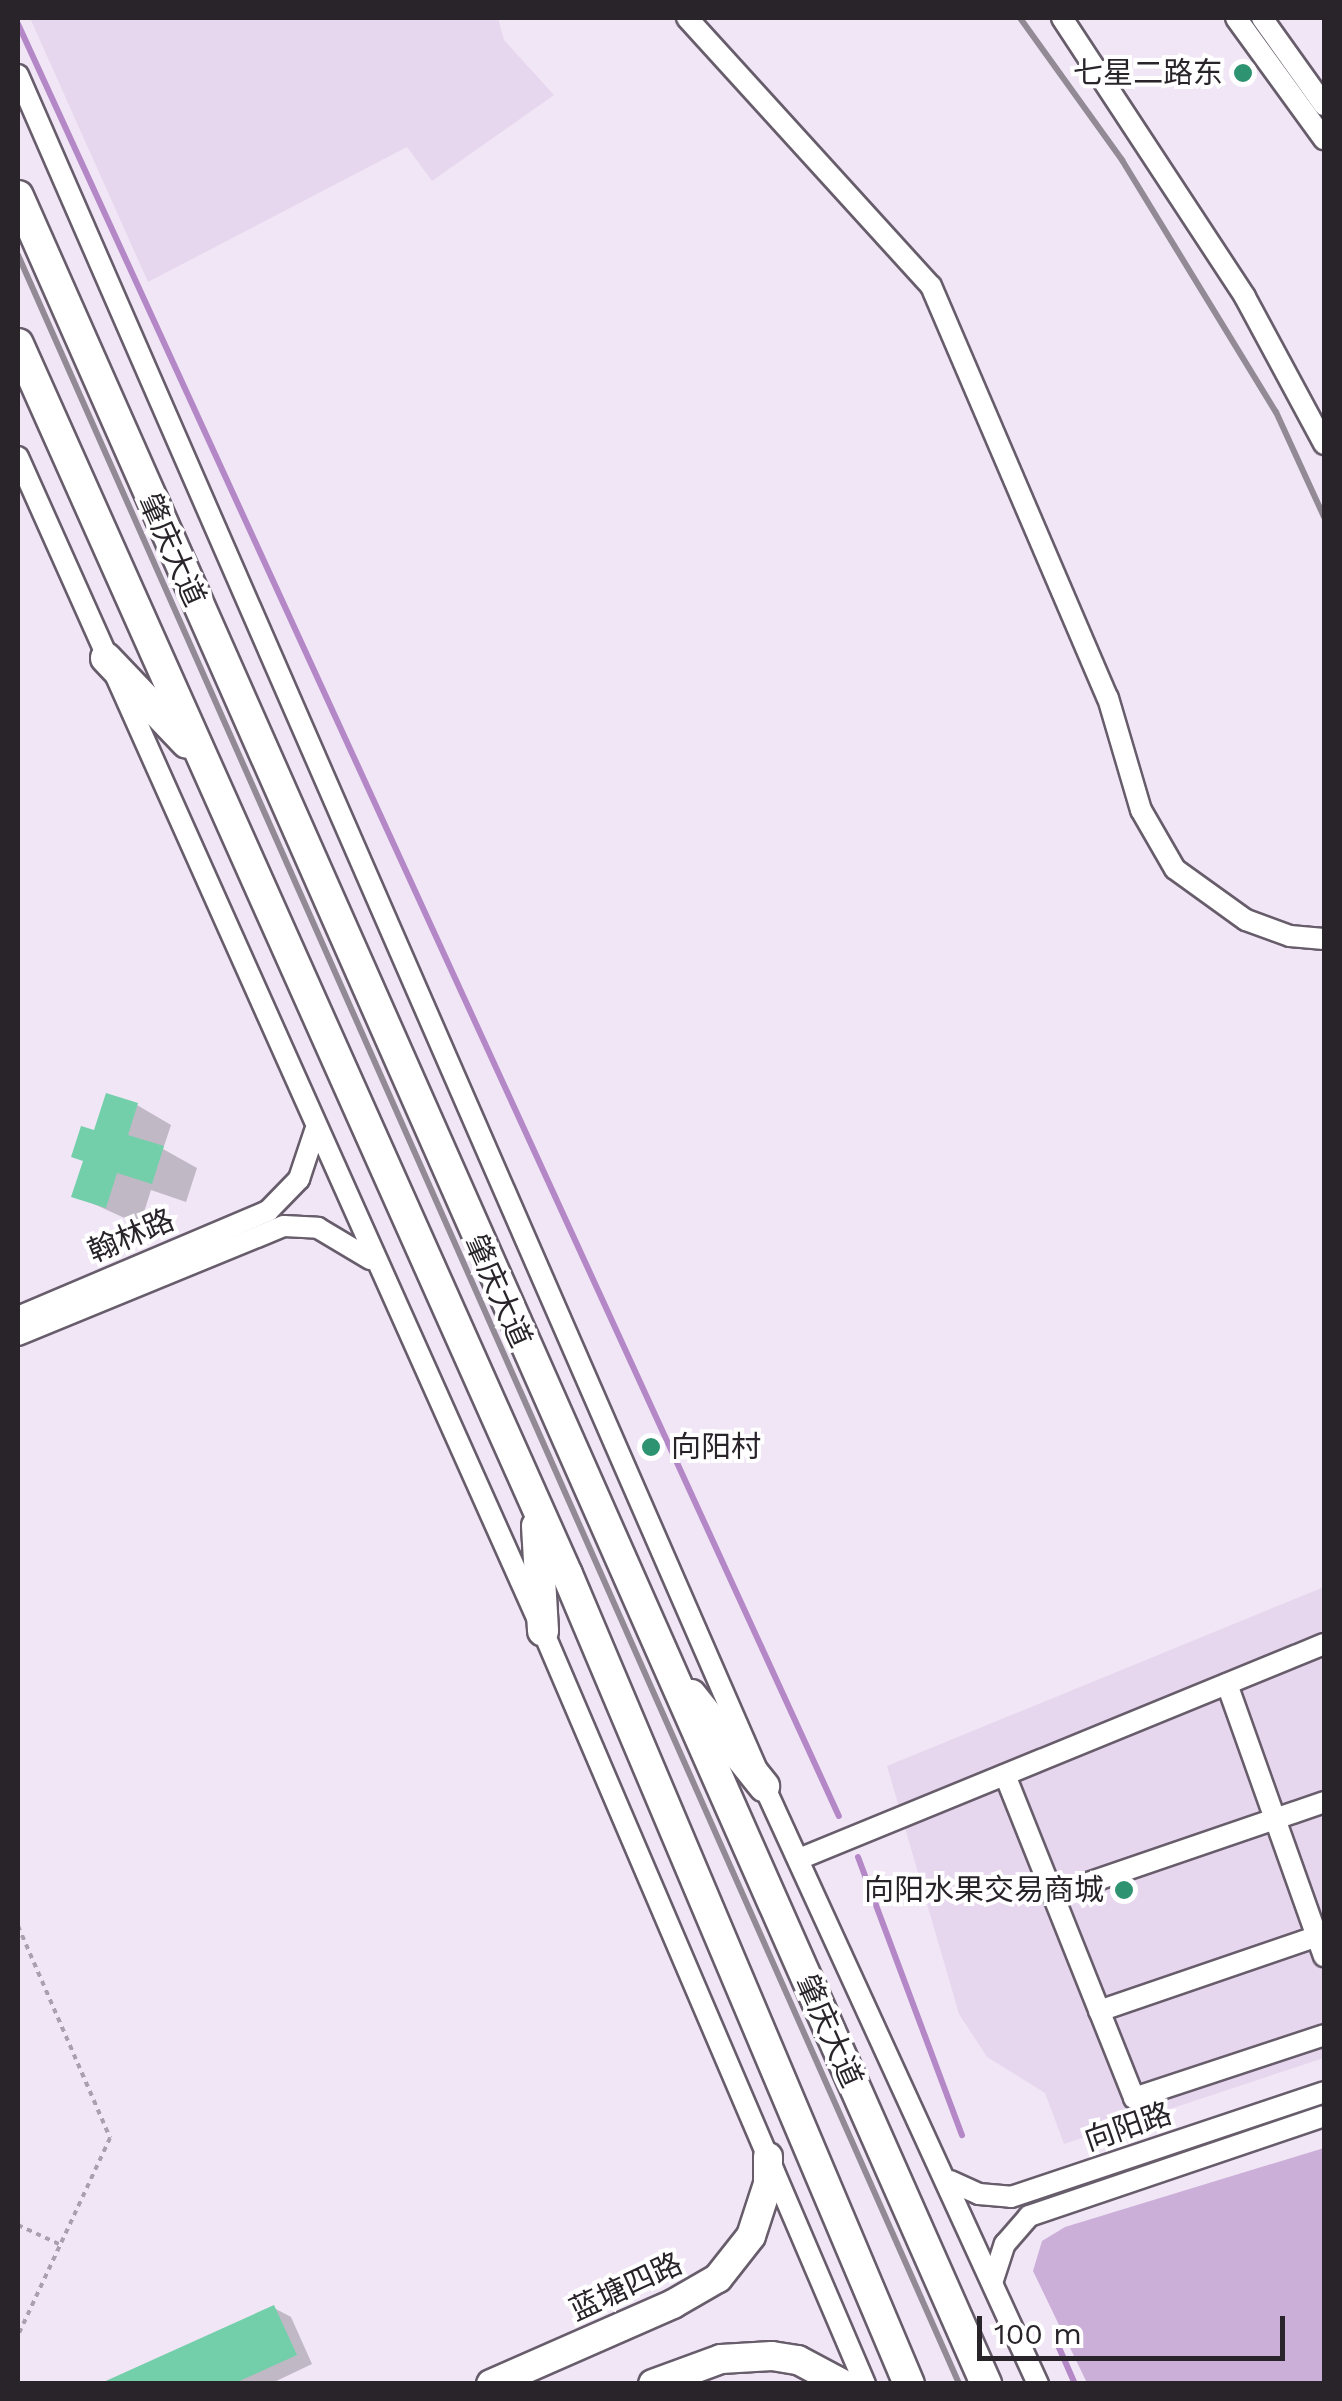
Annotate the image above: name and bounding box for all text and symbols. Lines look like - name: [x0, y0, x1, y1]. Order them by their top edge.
- place label: 七星二路东: [1073, 55, 1223, 91]
- marker: 七星二路东: [1232, 62, 1254, 84]
- street label: 肇庆大道: [131, 488, 213, 612]
- street label: 翰林路: [83, 1202, 179, 1270]
- street label: 肇庆大道: [457, 1229, 539, 1353]
- place label: 向阳村: [671, 1429, 761, 1465]
- marker: 向阳村: [640, 1436, 662, 1458]
- place label: 向阳水果交易商城: [864, 1872, 1104, 1908]
- marker: 向阳水果交易商城: [1113, 1879, 1135, 1901]
- street label: 肇庆大道: [788, 1969, 870, 2093]
- street label: 向阳路: [1080, 2095, 1176, 2159]
- street label: 蓝塘四路: [564, 2245, 688, 2329]
- scale bar: [982, 2296, 1290, 2358]
- text: 100 m: [994, 2316, 1082, 2351]

